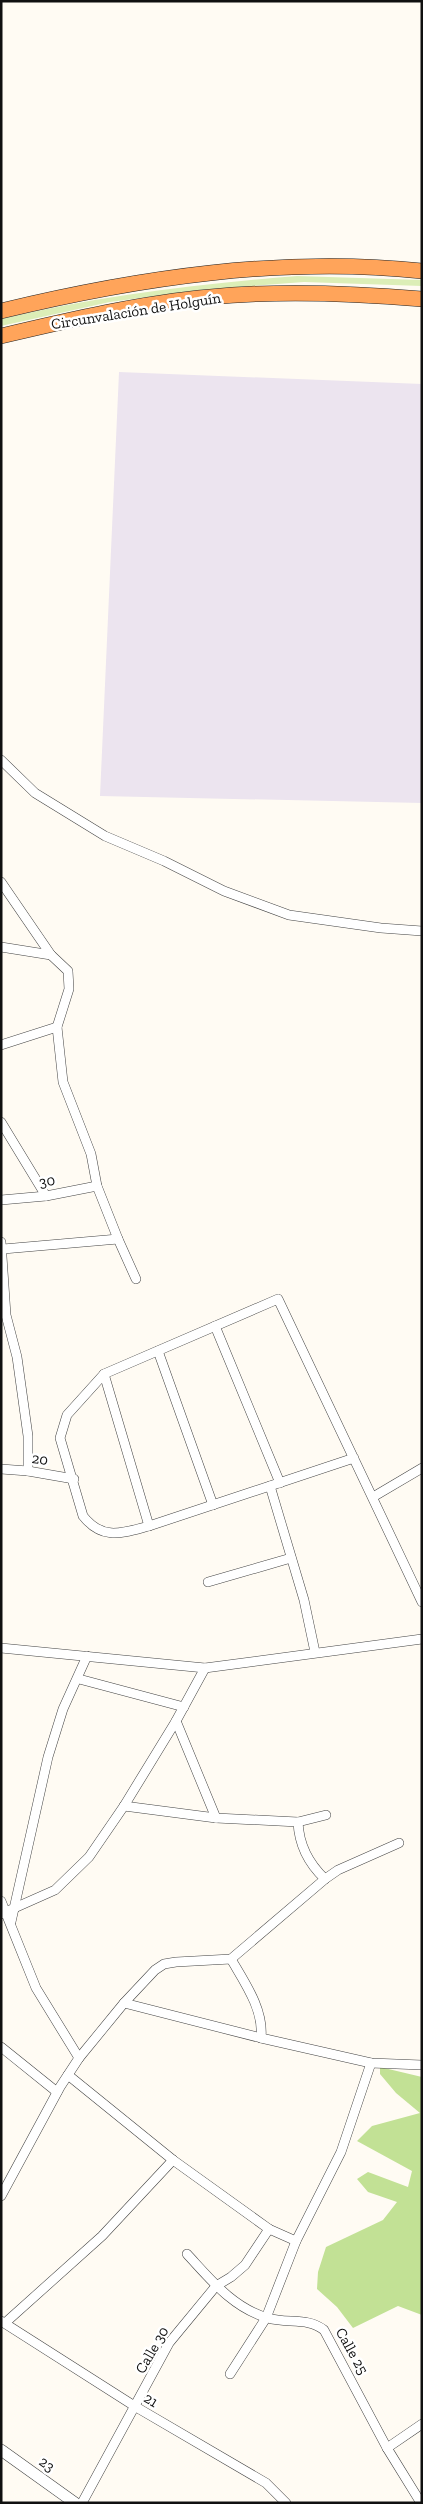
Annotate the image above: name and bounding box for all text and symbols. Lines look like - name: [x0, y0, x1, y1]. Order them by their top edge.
- street label: Circunvalación de Holguín: [50, 289, 223, 333]
- street label: 30: [38, 1171, 56, 1191]
- street label: 20: [31, 1449, 49, 1469]
- street label: Calle 30: [131, 2323, 173, 2377]
- street label: Calle 25: [332, 2324, 372, 2378]
- street label: 21: [141, 2389, 162, 2411]
- street label: 23: [36, 2452, 58, 2476]

